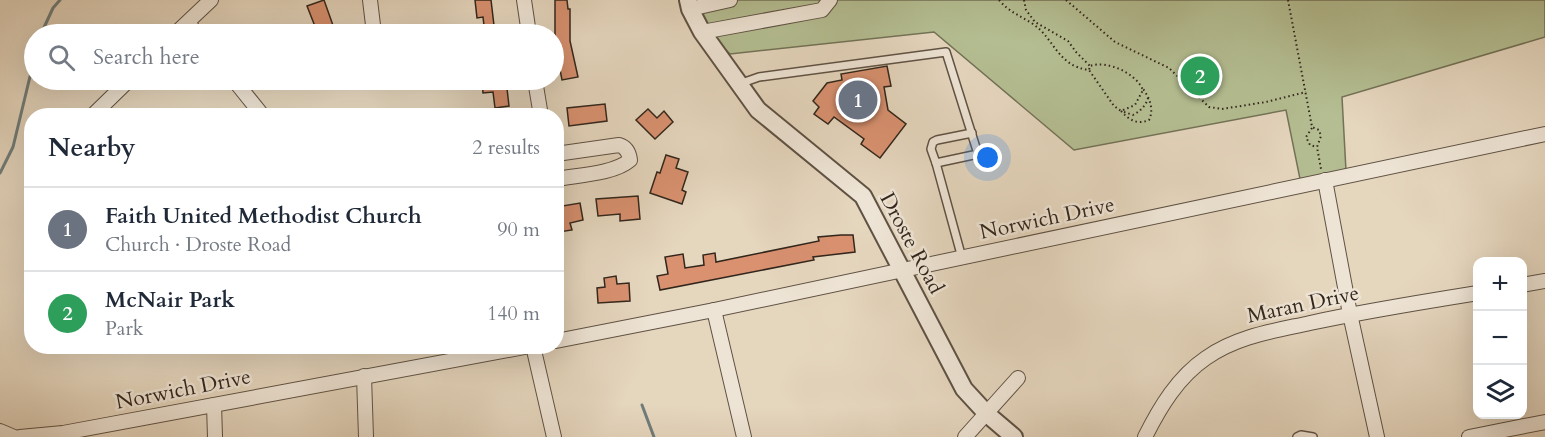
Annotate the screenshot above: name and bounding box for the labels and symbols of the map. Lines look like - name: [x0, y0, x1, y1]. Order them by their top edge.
- pin: 2: [1180, 54, 1220, 98]
- pin: 1: [838, 78, 878, 122]
- your location: [973, 143, 1002, 172]
- street label: Droste Road: [873, 187, 950, 299]
- street label: Norwich Drive: [977, 190, 1117, 247]
- street label: Maran Drive: [1244, 278, 1362, 331]
- street label: Norwich Drive: [113, 362, 253, 417]

